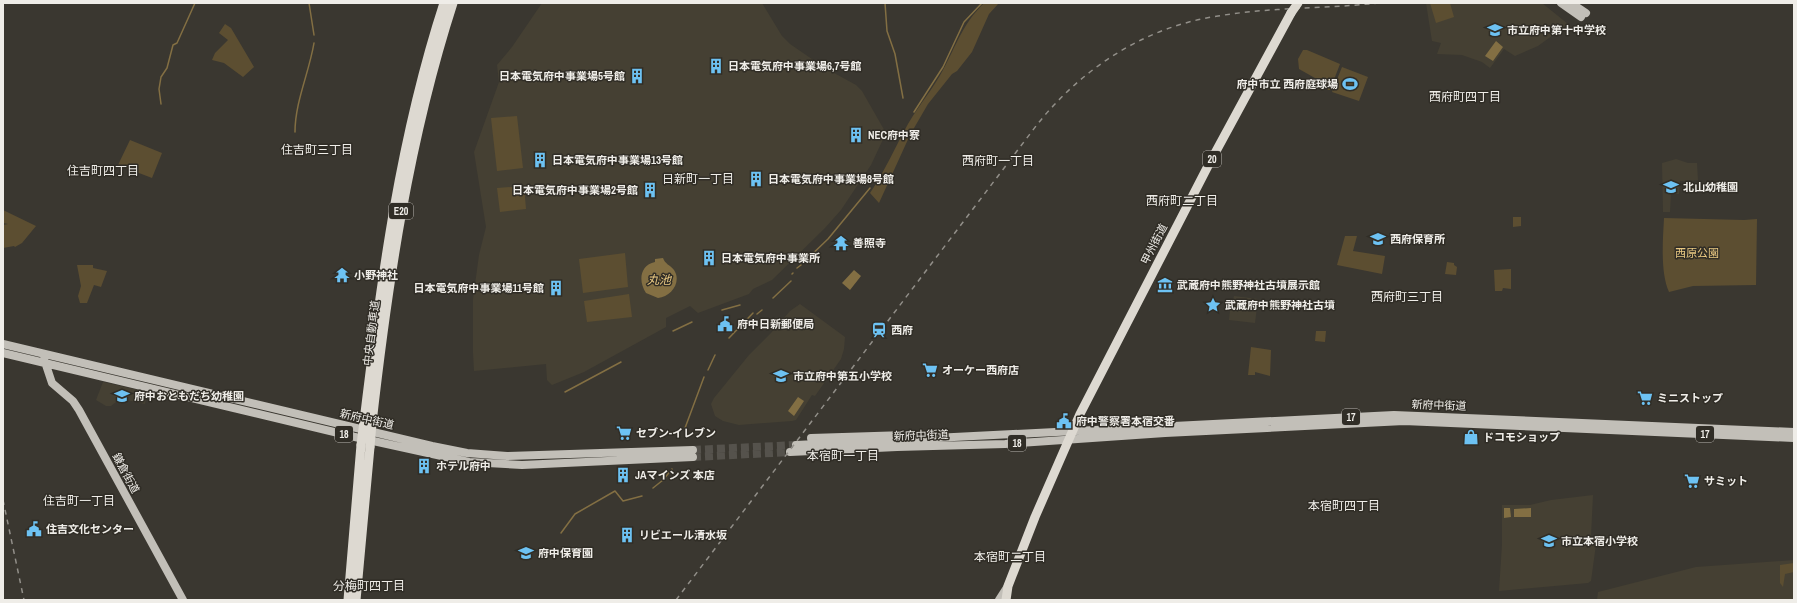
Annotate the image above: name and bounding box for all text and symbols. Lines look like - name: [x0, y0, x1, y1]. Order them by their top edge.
- school or university icon: 市立府中第十中学校: [1486, 21, 1504, 39]
- place label: 市立府中第十中学校: [1507, 23, 1606, 37]
- building icon: 日本電気府中事業場6,7号館: [707, 57, 725, 75]
- place label: 日本電気府中事業場6,7号館: [728, 59, 862, 73]
- building icon: 日本電気府中事業場5号館: [628, 67, 646, 85]
- place label: 日本電気府中事業場5号館: [499, 69, 625, 83]
- sports icon: 府中市立 西府庭球場: [1341, 75, 1359, 93]
- place label: 府中市立 西府庭球場: [1236, 77, 1338, 91]
- district label: 西府町四丁目: [1429, 89, 1501, 105]
- building icon: NEC府中寮: [847, 126, 865, 144]
- place label: NEC府中寮: [868, 128, 920, 142]
- district label: 住吉町三丁目: [281, 142, 353, 158]
- building icon: 日本電気府中事業場13号館: [531, 151, 549, 169]
- road number: 20: [1203, 151, 1221, 167]
- place label: 日本電気府中事業場13号館: [552, 153, 683, 167]
- district label: 西府町一丁目: [962, 153, 1034, 169]
- district label: 住吉町四丁目: [67, 163, 139, 179]
- building icon: 日本電気府中事業場8号館: [747, 170, 765, 188]
- district label: 日新町一丁目: [662, 171, 734, 187]
- place label: 日本電気府中事業場8号館: [768, 172, 894, 186]
- school or university icon: 北山幼稚園: [1662, 178, 1680, 196]
- place label: 北山幼稚園: [1683, 180, 1738, 194]
- building icon: 日本電気府中事業場2号館: [641, 181, 659, 199]
- place label: 日本電気府中事業場2号館: [512, 183, 638, 197]
- district label: 西府町二丁目: [1146, 193, 1218, 209]
- road number: E20: [389, 203, 413, 219]
- street label: 甲州街道: [1138, 221, 1170, 267]
- school or university icon: 西府保育所: [1369, 230, 1387, 248]
- place label: 西府保育所: [1390, 232, 1445, 246]
- temple icon: 善照寺: [832, 234, 850, 252]
- place label: 善照寺: [853, 236, 886, 250]
- park label: 西原公園: [1675, 246, 1719, 260]
- building icon: 日本電気府中事業所: [700, 249, 718, 267]
- place label: 日本電気府中事業所: [721, 251, 820, 265]
- temple icon: 小野神社: [333, 266, 351, 284]
- place label: 小野神社: [354, 268, 398, 282]
- water label: 丸池: [647, 272, 672, 288]
- museum icon: 武蔵府中熊野神社古墳展示館: [1156, 276, 1174, 294]
- place label: 武蔵府中熊野神社古墳展示館: [1177, 278, 1320, 292]
- building icon: 日本電気府中事業場11号館: [547, 279, 565, 297]
- place label: 日本電気府中事業場11号館: [413, 281, 544, 295]
- district label: 西府町三丁目: [1371, 289, 1443, 305]
- place icon: 武蔵府中熊野神社古墳: [1204, 296, 1222, 314]
- place label: 武蔵府中熊野神社古墳: [1225, 298, 1335, 312]
- street label: 中央自動車道: [360, 299, 382, 367]
- public building icon: 府中日新郵便局: [716, 315, 734, 333]
- place label: 府中日新郵便局: [737, 317, 814, 331]
- station icon: 西府: [870, 321, 888, 339]
- place label: 西府: [891, 323, 913, 337]
- supermarket icon: オーケー西府店: [921, 361, 939, 379]
- place label: オーケー西府店: [942, 363, 1019, 377]
- school or university icon: 市立府中第五小学校: [772, 367, 790, 385]
- place label: 市立府中第五小学校: [793, 369, 892, 383]
- school or university icon: 府中おともだち幼稚園: [113, 387, 131, 405]
- place label: 府中おともだち幼稚園: [134, 389, 244, 403]
- supermarket icon: ミニストップ: [1636, 389, 1654, 407]
- place label: ミニストップ: [1657, 391, 1723, 405]
- street label: 新府中街道: [1411, 397, 1467, 413]
- street label: 新府中街道: [339, 406, 395, 432]
- road number: 17: [1342, 409, 1360, 425]
- public building icon: 府中警察署本宿交番: [1055, 412, 1073, 430]
- place label: 府中警察署本宿交番: [1076, 414, 1175, 428]
- supermarket icon: セブン-イレブン: [615, 424, 633, 442]
- road number: 18: [335, 426, 353, 442]
- place label: セブン-イレブン: [636, 426, 716, 440]
- road number: 17: [1696, 426, 1714, 442]
- street label: 新府中街道: [893, 427, 949, 443]
- shop icon: ドコモショップ: [1462, 428, 1480, 446]
- place label: ドコモショップ: [1483, 430, 1560, 444]
- road number: 18: [1008, 435, 1026, 451]
- district label: 本宿町一丁目: [807, 448, 879, 464]
- street label: 鎌倉街道: [109, 450, 143, 496]
- building icon: ホテル府中: [415, 457, 433, 475]
- place label: ホテル府中: [436, 459, 491, 473]
- building icon: JAマインズ 本店: [614, 466, 632, 484]
- place label: JAマインズ 本店: [635, 468, 715, 482]
- supermarket icon: サミット: [1683, 472, 1701, 490]
- place label: サミット: [1704, 474, 1748, 488]
- district label: 住吉町一丁目: [43, 493, 115, 509]
- district label: 本宿町四丁目: [1308, 498, 1380, 514]
- public building icon: 住吉文化センター: [25, 520, 43, 538]
- place label: 住吉文化センター: [46, 522, 134, 536]
- building icon: リビエール清水坂: [618, 526, 636, 544]
- place label: リビエール清水坂: [639, 528, 727, 542]
- school or university icon: 市立本宿小学校: [1540, 532, 1558, 550]
- place label: 市立本宿小学校: [1561, 534, 1638, 548]
- school or university icon: 府中保育園: [517, 544, 535, 562]
- place label: 府中保育園: [538, 546, 593, 560]
- district label: 本宿町二丁目: [974, 549, 1046, 565]
- district label: 分梅町四丁目: [333, 578, 405, 594]

